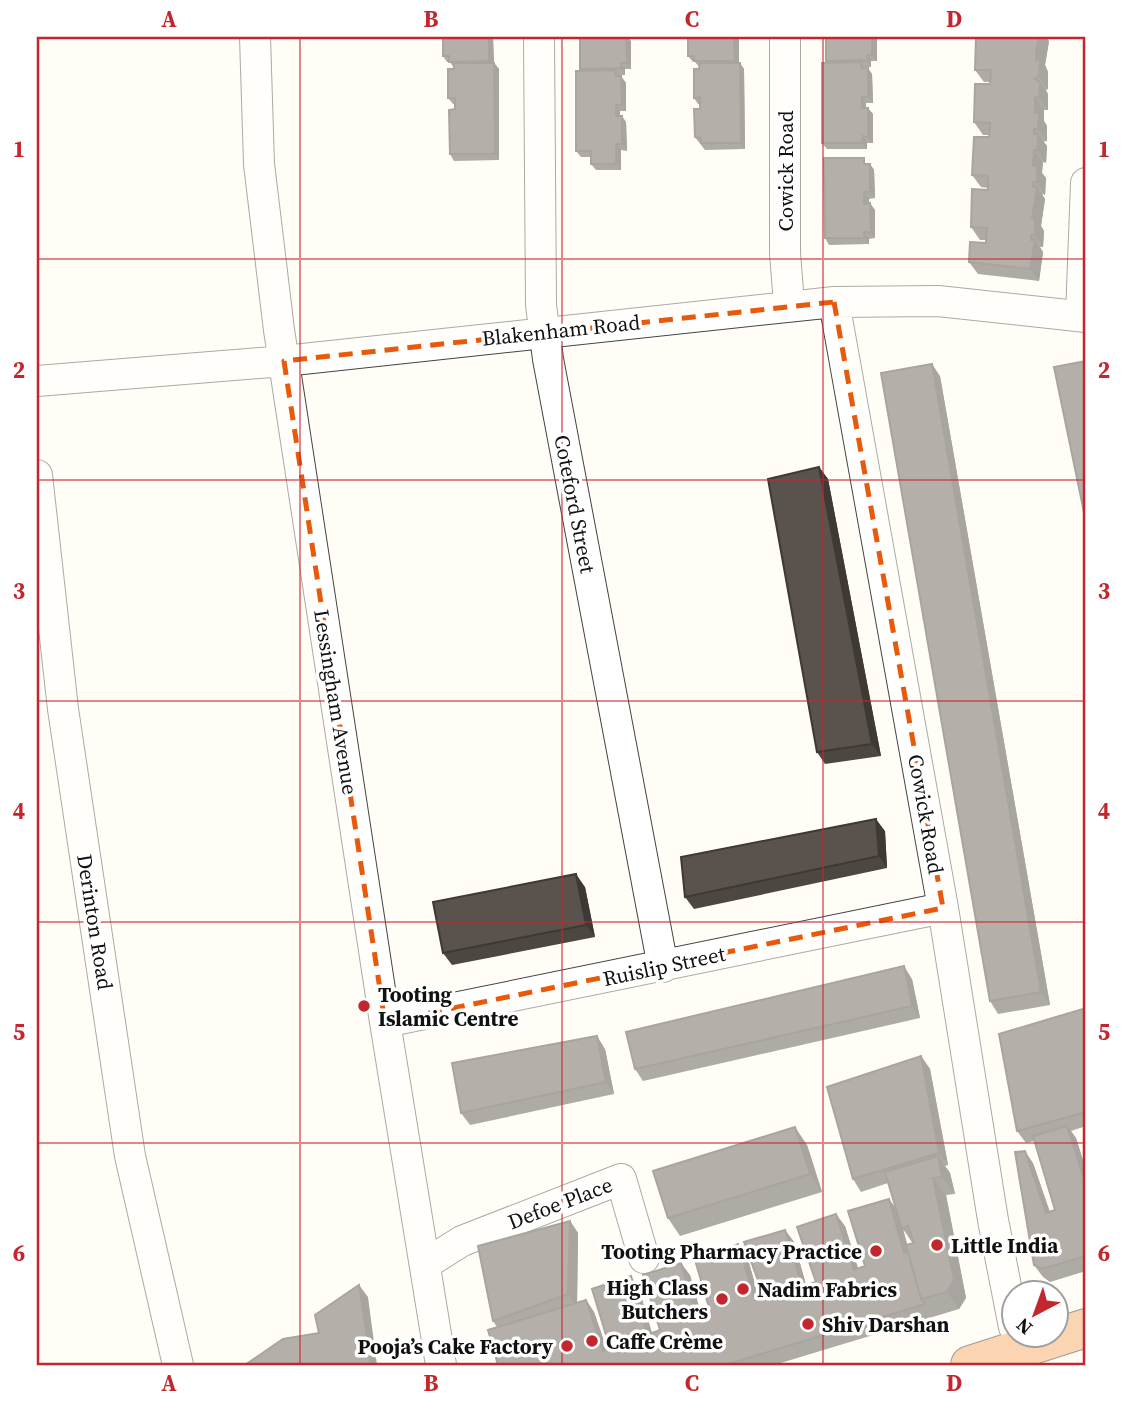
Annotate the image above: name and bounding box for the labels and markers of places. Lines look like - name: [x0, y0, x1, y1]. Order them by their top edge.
- place label: Tooting Islamic Centre: [378, 980, 518, 1033]
- marker: Tooting Islamic Centre: [356, 998, 372, 1014]
- place label: Little India: [951, 1231, 1059, 1260]
- place label: Tooting Pharmacy Practice: [601, 1237, 862, 1266]
- marker: Little India: [929, 1237, 945, 1253]
- marker: Tooting Pharmacy Practice: [868, 1243, 884, 1259]
- place label: High Class Butchers: [607, 1273, 708, 1326]
- place label: Nadim Fabrics: [757, 1275, 897, 1304]
- marker: Nadim Fabrics: [735, 1281, 751, 1297]
- marker: High Class Butchers: [714, 1291, 730, 1307]
- place label: Shiv Darshan: [822, 1310, 950, 1339]
- marker: Shiv Darshan: [800, 1316, 816, 1332]
- place label: Caffe Crème: [606, 1327, 723, 1356]
- place label: Pooja’s Cake Factory: [358, 1332, 554, 1361]
- marker: Caffe Crème: [584, 1333, 600, 1349]
- marker: Pooja’s Cake Factory: [559, 1338, 575, 1354]

